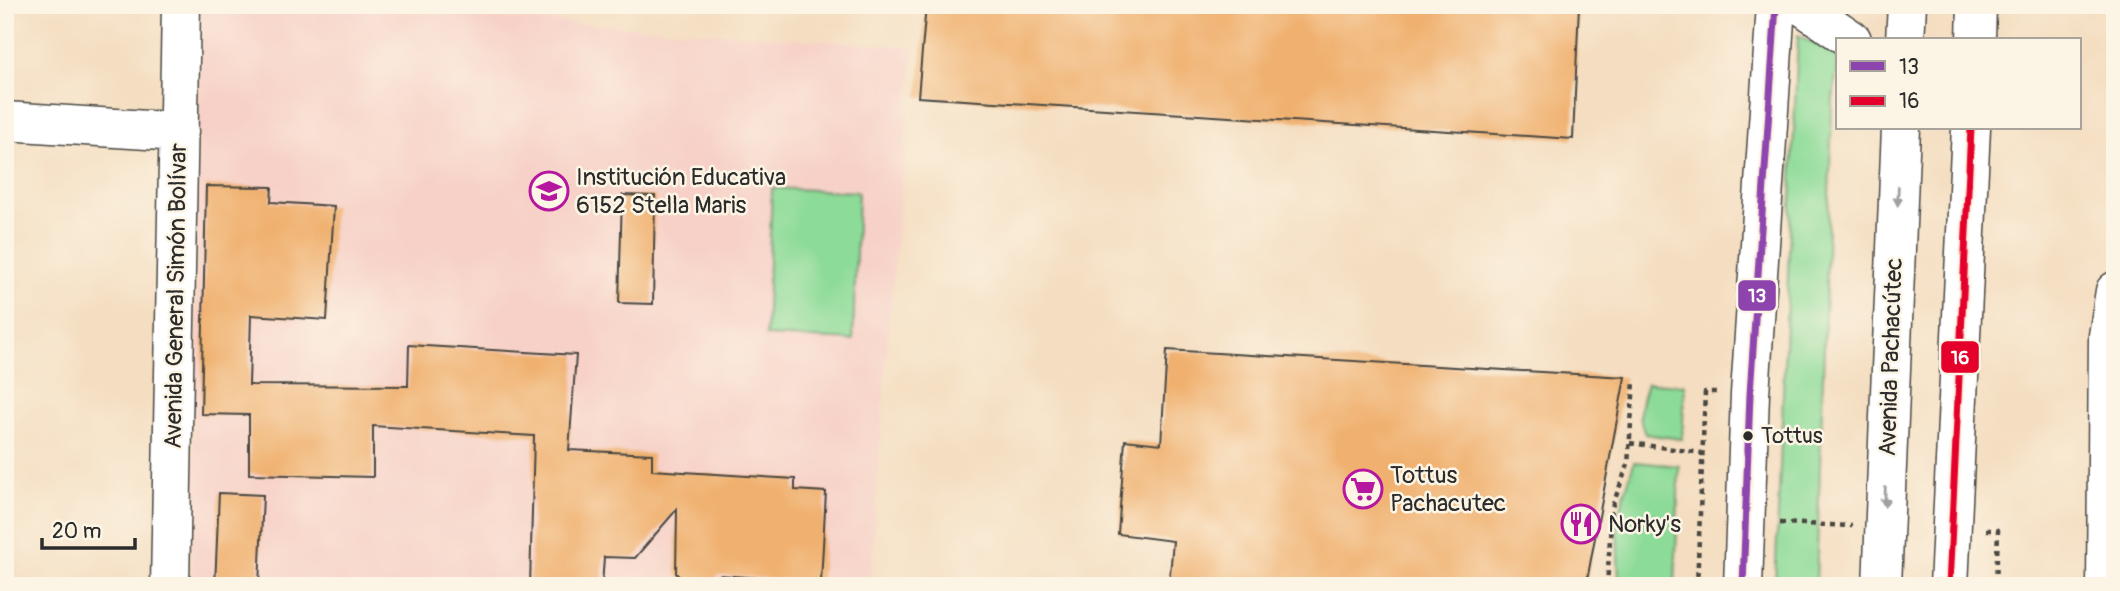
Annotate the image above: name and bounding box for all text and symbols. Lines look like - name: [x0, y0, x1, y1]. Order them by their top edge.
- legend: [1836, 38, 2082, 130]
- text: 13: [1899, 54, 1919, 81]
- text: 16: [1899, 88, 1919, 115]
- street label: Avenida General Simón Bolívar: [159, 142, 193, 449]
- place label: Institución Educativa 6152 Stella Maris: [576, 163, 786, 220]
- school or university icon: Institución Educativa 6152 Stella Maris: [528, 170, 570, 212]
- one-way arrow: [1893, 185, 1904, 207]
- street label: Avenida Pachacútec: [1873, 257, 1909, 457]
- line badge: 13: [1737, 279, 1777, 312]
- text: 13: [1748, 284, 1766, 308]
- line badge: 16: [1940, 340, 1980, 374]
- text: 16: [1951, 346, 1969, 370]
- place label: Tottus: [1761, 422, 1823, 450]
- marker: Tottus: [1741, 429, 1755, 443]
- place label: Tottus Pachacutec: [1390, 461, 1506, 518]
- supermarket icon: Tottus Pachacutec: [1342, 468, 1384, 510]
- one-way arrow: [1880, 486, 1891, 508]
- restaurant icon: Norky's: [1560, 503, 1602, 545]
- scale bar: [42, 507, 135, 551]
- place label: Norky's: [1608, 510, 1681, 539]
- text: 20 m: [52, 518, 101, 545]

